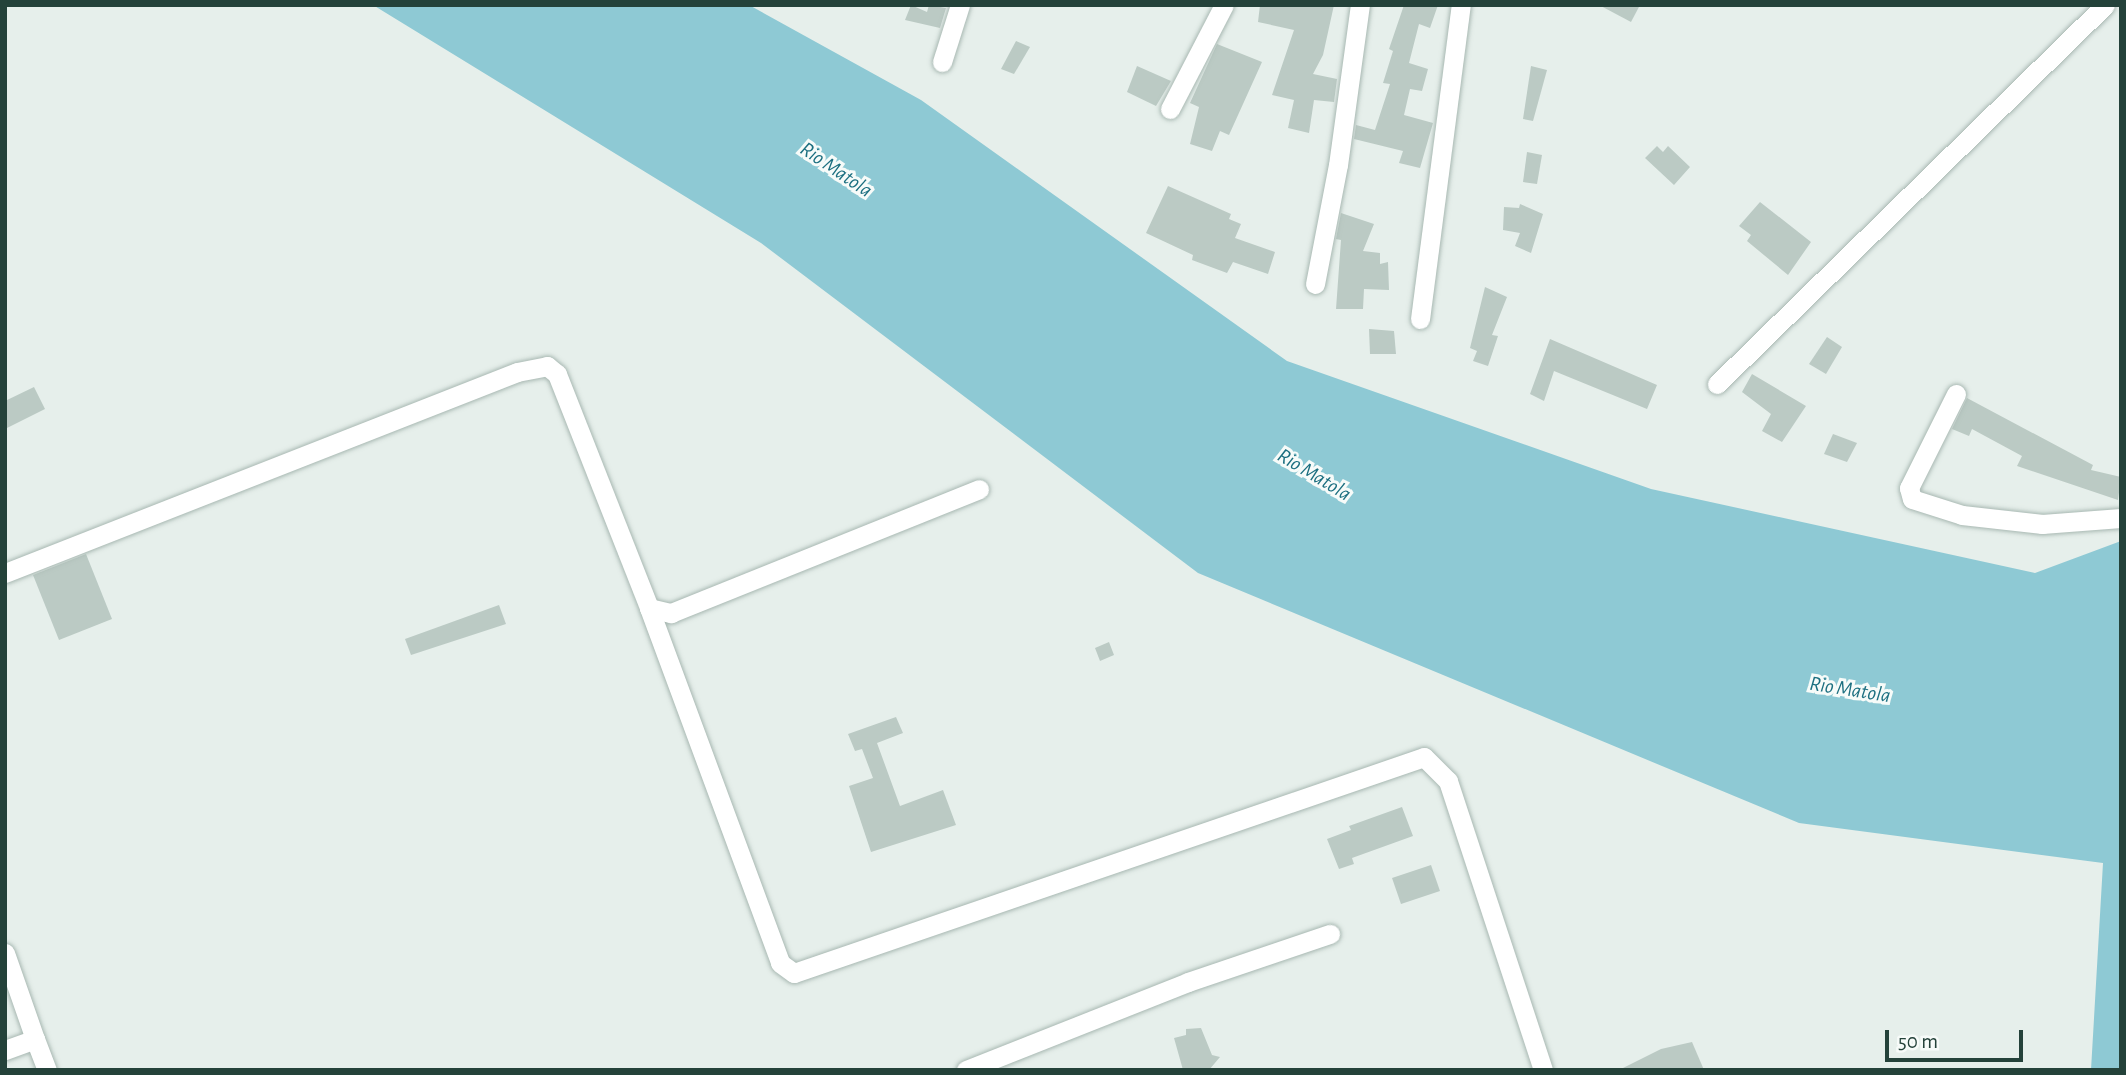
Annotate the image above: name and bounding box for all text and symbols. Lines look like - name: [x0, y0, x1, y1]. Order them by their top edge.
- water label: Rio Matola: [795, 137, 877, 203]
- water label: Rio Matola: [1272, 443, 1356, 507]
- water label: Rio Matola: [1808, 671, 1892, 709]
- scale bar: [1888, 1016, 2026, 1060]
- text: 50 m: [1898, 1031, 1938, 1052]

